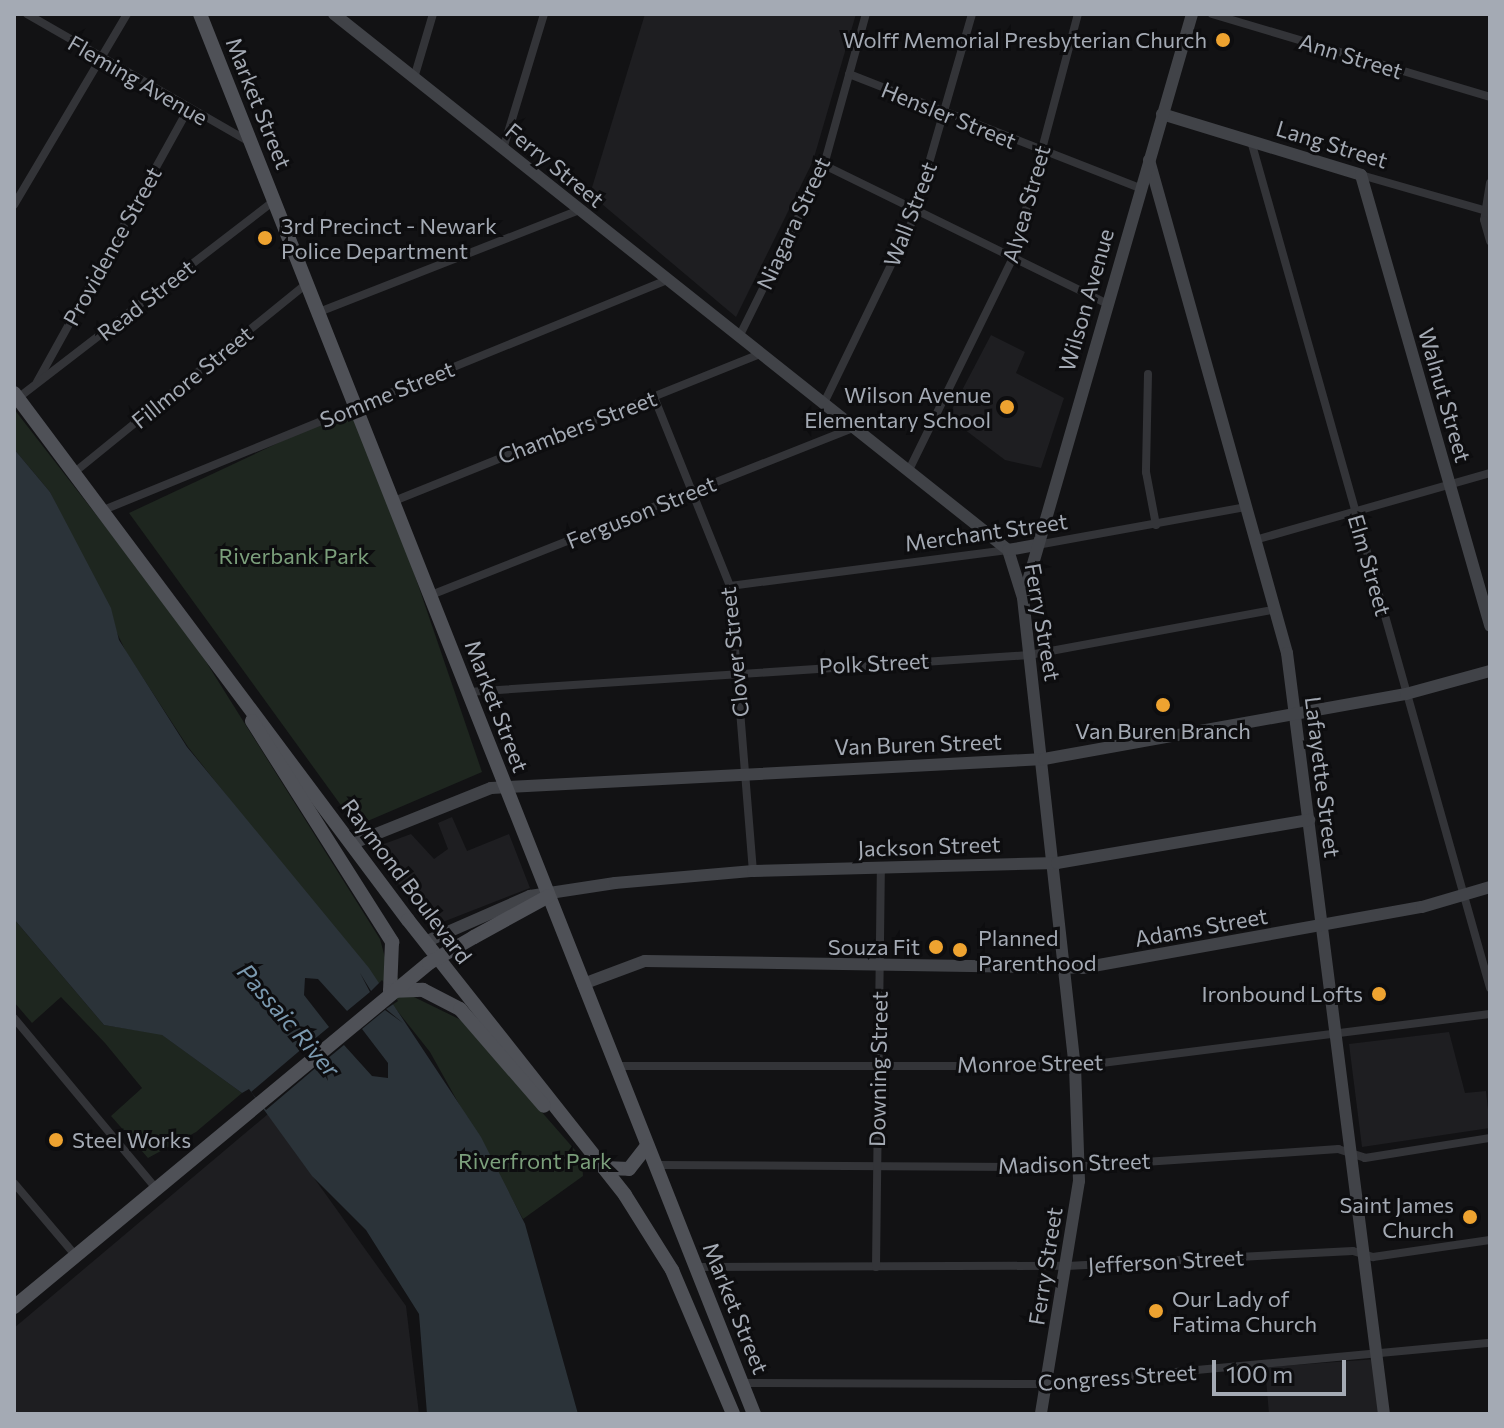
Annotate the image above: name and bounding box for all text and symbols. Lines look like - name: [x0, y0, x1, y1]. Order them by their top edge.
- place label: Wolff Memorial Presbyterian Church: [843, 27, 1207, 53]
- street label: Ann Street: [1296, 28, 1406, 84]
- street label: Fleming Avenue: [64, 29, 212, 131]
- marker: Wolff Memorial Presbyterian Church: [1214, 31, 1232, 49]
- street label: Market Street: [221, 33, 297, 173]
- street label: Hensler Street: [878, 76, 1020, 154]
- street label: Lang Street: [1273, 115, 1391, 173]
- street label: Ferry Street: [500, 117, 610, 213]
- street label: Alyea Street: [997, 142, 1055, 266]
- street label: Niagara Street: [751, 152, 835, 294]
- street label: Wall Street: [878, 158, 942, 270]
- street label: Providence Street: [57, 162, 167, 330]
- place label: 3rd Precinct - Newark Police Department: [281, 212, 497, 264]
- street label: Wilson Avenue: [1053, 226, 1119, 374]
- marker: 3rd Precinct - Newark Police Department: [256, 229, 274, 247]
- street label: Read Street: [92, 254, 200, 346]
- street label: Fillmore Street: [126, 320, 258, 434]
- street label: Walnut Street: [1413, 325, 1477, 465]
- street label: Somme Street: [316, 355, 458, 433]
- place label: Wilson Avenue Elementary School: [804, 381, 991, 432]
- street label: Chambers Street: [494, 385, 660, 469]
- marker: Wilson Avenue Elementary School: [998, 398, 1016, 416]
- street label: Ferguson Street: [562, 470, 720, 554]
- street label: Merchant Street: [903, 508, 1069, 556]
- street label: Elm Street: [1343, 511, 1397, 619]
- park label: Riverbank Park: [219, 543, 369, 569]
- street label: Ferry Street: [1020, 561, 1066, 683]
- street label: Clover Street: [714, 585, 754, 719]
- street label: Market Street: [460, 636, 534, 776]
- street label: Polk Street: [818, 647, 930, 679]
- street label: Lafayette Street: [1300, 695, 1346, 859]
- marker: Van Buren Branch: [1154, 696, 1172, 714]
- place label: Van Buren Branch: [1075, 718, 1251, 744]
- street label: Van Buren Street: [834, 728, 1002, 760]
- street label: Raymond Boulevard: [336, 793, 478, 969]
- street label: Jackson Street: [857, 830, 1001, 862]
- street label: Adams Street: [1132, 902, 1270, 952]
- place label: Planned Parenthood: [978, 924, 1097, 976]
- place label: Souza Fit: [828, 934, 920, 960]
- marker: Souza Fit: [927, 938, 945, 956]
- marker: Planned Parenthood: [949, 939, 971, 961]
- water label: Passaic River: [232, 957, 346, 1083]
- place label: Ironbound Lofts: [1201, 981, 1363, 1007]
- marker: Ironbound Lofts: [1370, 985, 1388, 1003]
- street label: Downing Street: [863, 991, 893, 1147]
- street label: Monroe Street: [957, 1049, 1103, 1077]
- place label: Steel Works: [72, 1127, 191, 1153]
- marker: Steel Works: [47, 1131, 65, 1149]
- street label: Madison Street: [997, 1147, 1151, 1179]
- park label: Riverfront Park: [458, 1148, 612, 1174]
- place label: Saint James Church: [1339, 1191, 1454, 1242]
- street label: Ferry Street: [1023, 1205, 1067, 1327]
- marker: Saint James Church: [1461, 1208, 1479, 1226]
- street label: Market Street: [698, 1238, 774, 1378]
- street label: Jefferson Street: [1087, 1244, 1245, 1278]
- place label: Our Lady of Fatima Church: [1172, 1285, 1317, 1336]
- marker: Our Lady of Fatima Church: [1147, 1302, 1165, 1320]
- scale bar: [1216, 1344, 1350, 1394]
- street label: Congress Street: [1037, 1358, 1197, 1396]
- text: 100 m: [1226, 1359, 1293, 1388]

